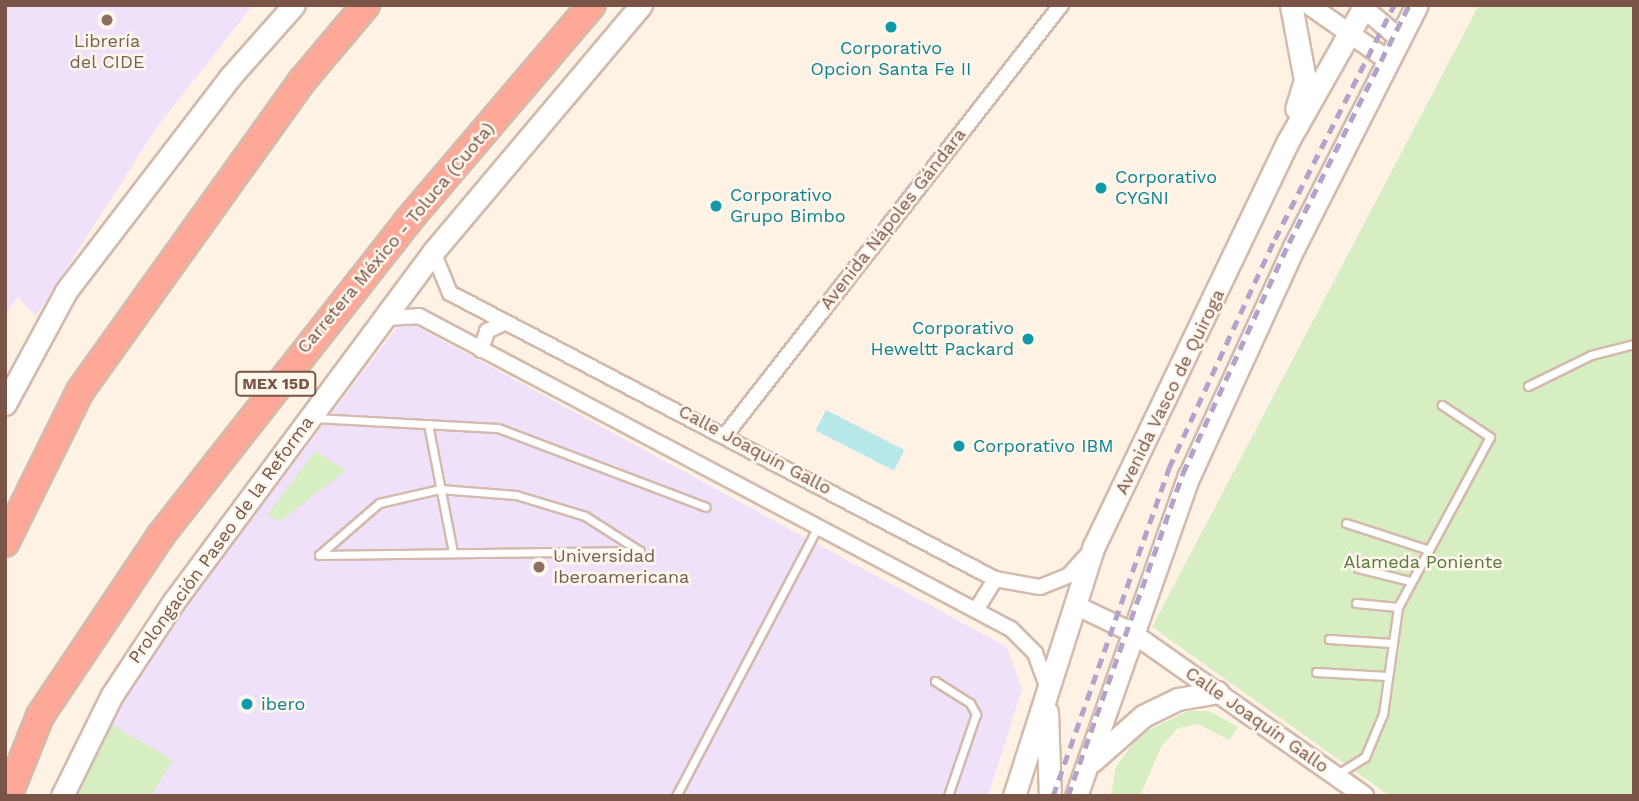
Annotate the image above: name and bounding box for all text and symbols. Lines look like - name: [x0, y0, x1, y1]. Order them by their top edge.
- marker: Librería del CIDE: [99, 12, 115, 28]
- marker: Corporativo Opcion Santa Fe II: [883, 19, 899, 35]
- place label: Librería del CIDE: [69, 31, 145, 74]
- place label: Corporativo Opcion Santa Fe II: [810, 38, 972, 80]
- street label: Carretera México - Toluca (Cuota): [292, 118, 500, 358]
- street label: Avenida Nápoles Gándara: [815, 124, 971, 314]
- place label: Corporativo CYGNI: [1115, 167, 1217, 210]
- marker: Corporativo CYGNI: [1093, 180, 1109, 196]
- place label: Corporativo Grupo Bimbo: [730, 185, 845, 228]
- marker: Corporativo Grupo Bimbo: [708, 198, 724, 214]
- street label: Avenida Vasco de Quiroga: [1111, 285, 1229, 499]
- place label: Corporativo Heweltt Packard: [871, 318, 1014, 360]
- marker: Corporativo Heweltt Packard: [1020, 331, 1036, 347]
- road number: MEX 15D: [234, 372, 318, 396]
- street label: Calle Joaquín Gallo: [675, 400, 835, 500]
- street label: Prolongación Paseo de la Reforma: [124, 412, 318, 668]
- place label: Corporativo IBM: [973, 435, 1114, 457]
- marker: Corporativo IBM: [951, 438, 967, 454]
- place label: Universidad Iberoamericana: [553, 546, 689, 588]
- park label: Alameda Poniente: [1343, 551, 1503, 573]
- marker: Universidad Iberoamericana: [531, 559, 547, 575]
- street label: Calle Joaquín Gallo: [1181, 662, 1333, 778]
- place label: ibero: [261, 693, 305, 715]
- marker: ibero: [239, 696, 255, 712]

